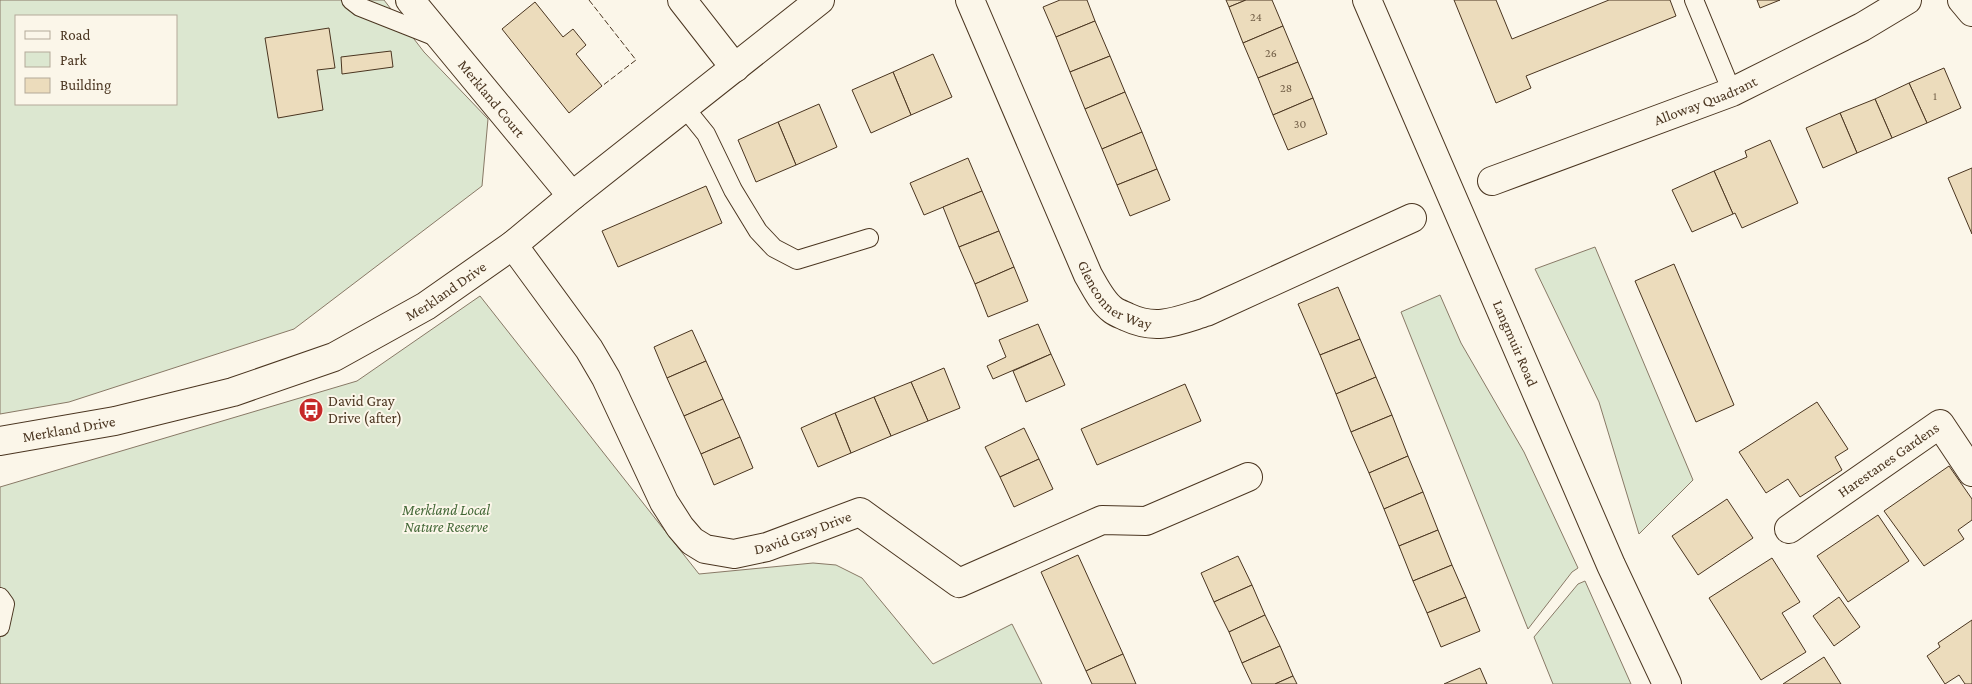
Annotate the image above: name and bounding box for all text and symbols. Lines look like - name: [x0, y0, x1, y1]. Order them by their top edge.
- house number: 24: [1250, 10, 1262, 24]
- legend: [15, 15, 178, 105]
- text: Road: [60, 27, 91, 43]
- house number: 26: [1265, 46, 1277, 60]
- text: Park: [60, 52, 87, 68]
- street label: Merkland Court: [455, 57, 529, 141]
- street label: Alloway Quadrant: [1652, 72, 1760, 128]
- text: Building: [60, 77, 111, 94]
- house number: 28: [1280, 81, 1292, 95]
- house number: 1: [1933, 89, 1937, 103]
- house number: 30: [1294, 117, 1306, 131]
- street label: Merkland Drive: [403, 258, 490, 324]
- street label: Glenconner Way: [1075, 258, 1153, 333]
- street label: Langmuir Road: [1490, 298, 1541, 389]
- place label: David Gray Drive (after): [328, 393, 402, 427]
- bus stop icon: David Gray Drive (after): [298, 397, 324, 423]
- street label: Merkland Drive: [21, 413, 117, 445]
- street label: Harestanes Gardens: [1835, 419, 1942, 501]
- park label: Merkland Local Nature Reserve: [401, 502, 490, 535]
- street label: David Gray Drive: [753, 508, 854, 558]

